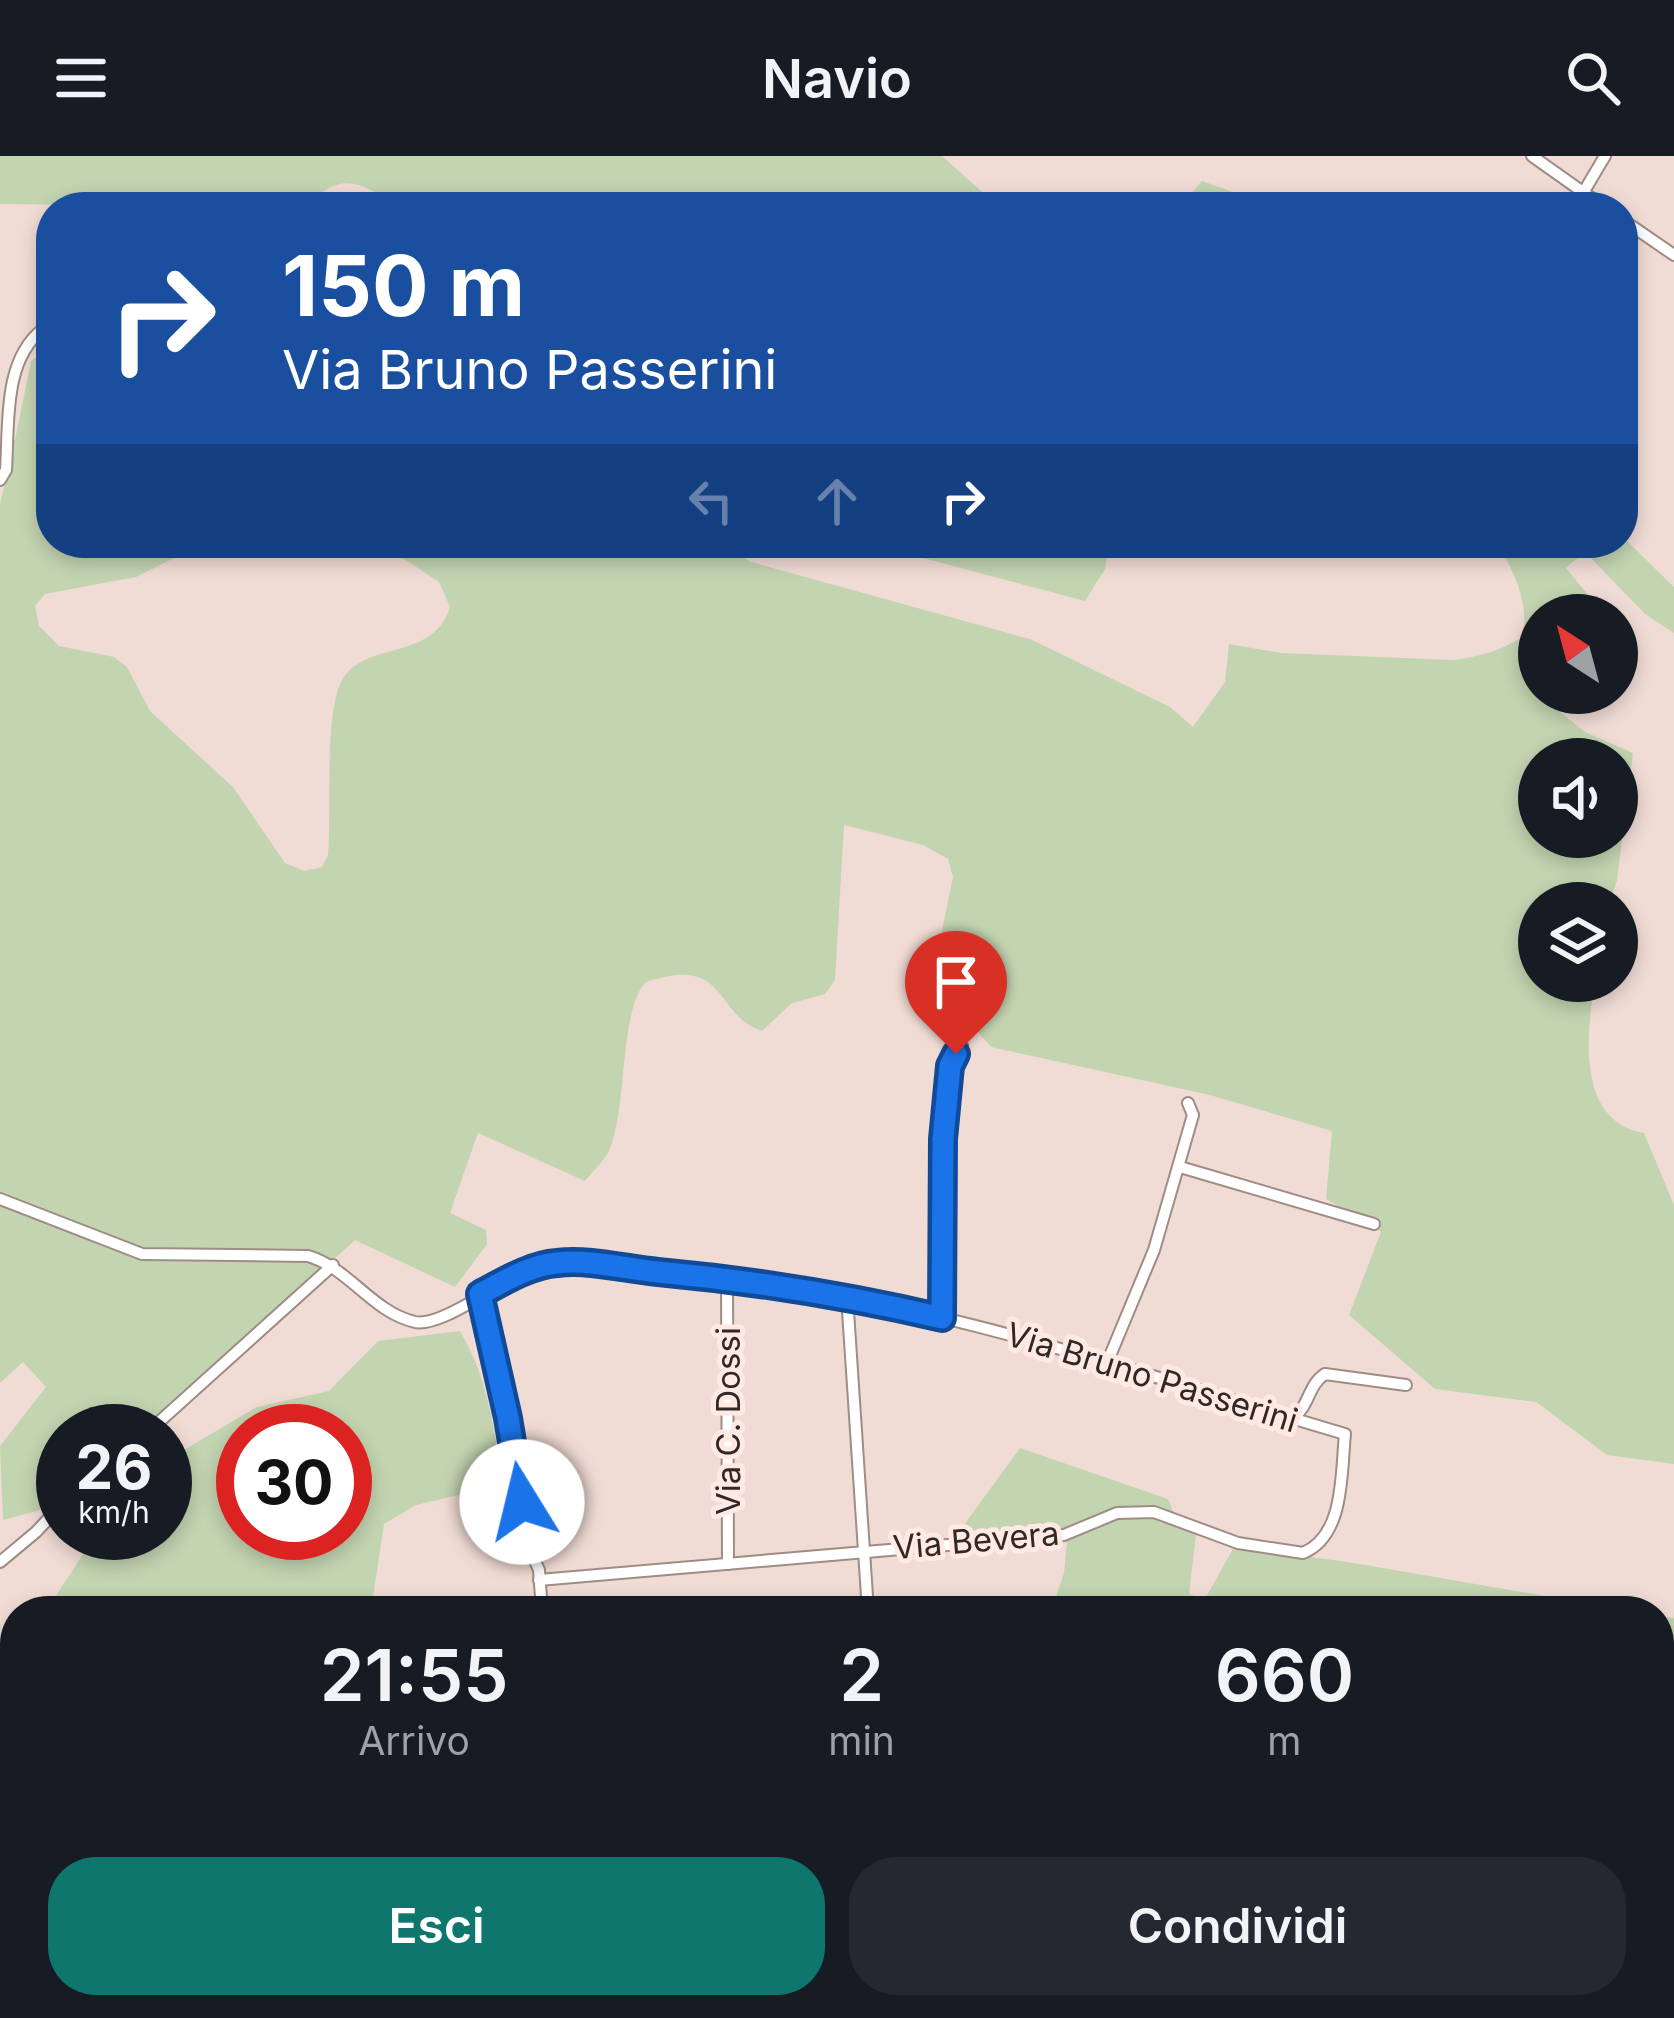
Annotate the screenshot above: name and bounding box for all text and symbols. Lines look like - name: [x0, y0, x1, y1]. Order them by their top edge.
- icon: menu: [48, 45, 114, 111]
- icon: search: [1560, 45, 1626, 111]
- text: Navio: [762, 46, 912, 111]
- text: 150 m: [282, 235, 525, 336]
- icon: right: [84, 240, 240, 396]
- text: Via Bruno Passerini: [282, 337, 777, 402]
- icon: left: [678, 468, 744, 534]
- icon: ahead: [804, 468, 870, 534]
- icon: right: [930, 468, 996, 534]
- north arrow: [1518, 594, 1638, 714]
- map controls: [1518, 594, 1638, 1002]
- button: sound: [1518, 738, 1638, 858]
- button: layers: [1518, 882, 1638, 1002]
- pin: [905, 931, 1007, 1054]
- icon: arrive: [923, 949, 989, 1015]
- street label: Via Bruno Passerini: [1001, 1314, 1303, 1440]
- street label: Via C. Dossi: [708, 1327, 748, 1515]
- speed limit sign: 30: [216, 1404, 372, 1560]
- text: 26: [76, 1431, 152, 1503]
- position arrow: [459, 1439, 585, 1565]
- text: km/h: [78, 1494, 150, 1530]
- street label: Via Bevera: [891, 1513, 1061, 1567]
- text: 21:55: [320, 1631, 509, 1718]
- text: 2: [839, 1631, 884, 1718]
- text: 660: [1215, 1631, 1354, 1718]
- text: Arrivo: [358, 1717, 470, 1764]
- text: min: [828, 1717, 895, 1764]
- text: m: [1267, 1717, 1302, 1764]
- button: Esci: [48, 1857, 825, 1995]
- button: Condividi: [849, 1857, 1626, 1995]

